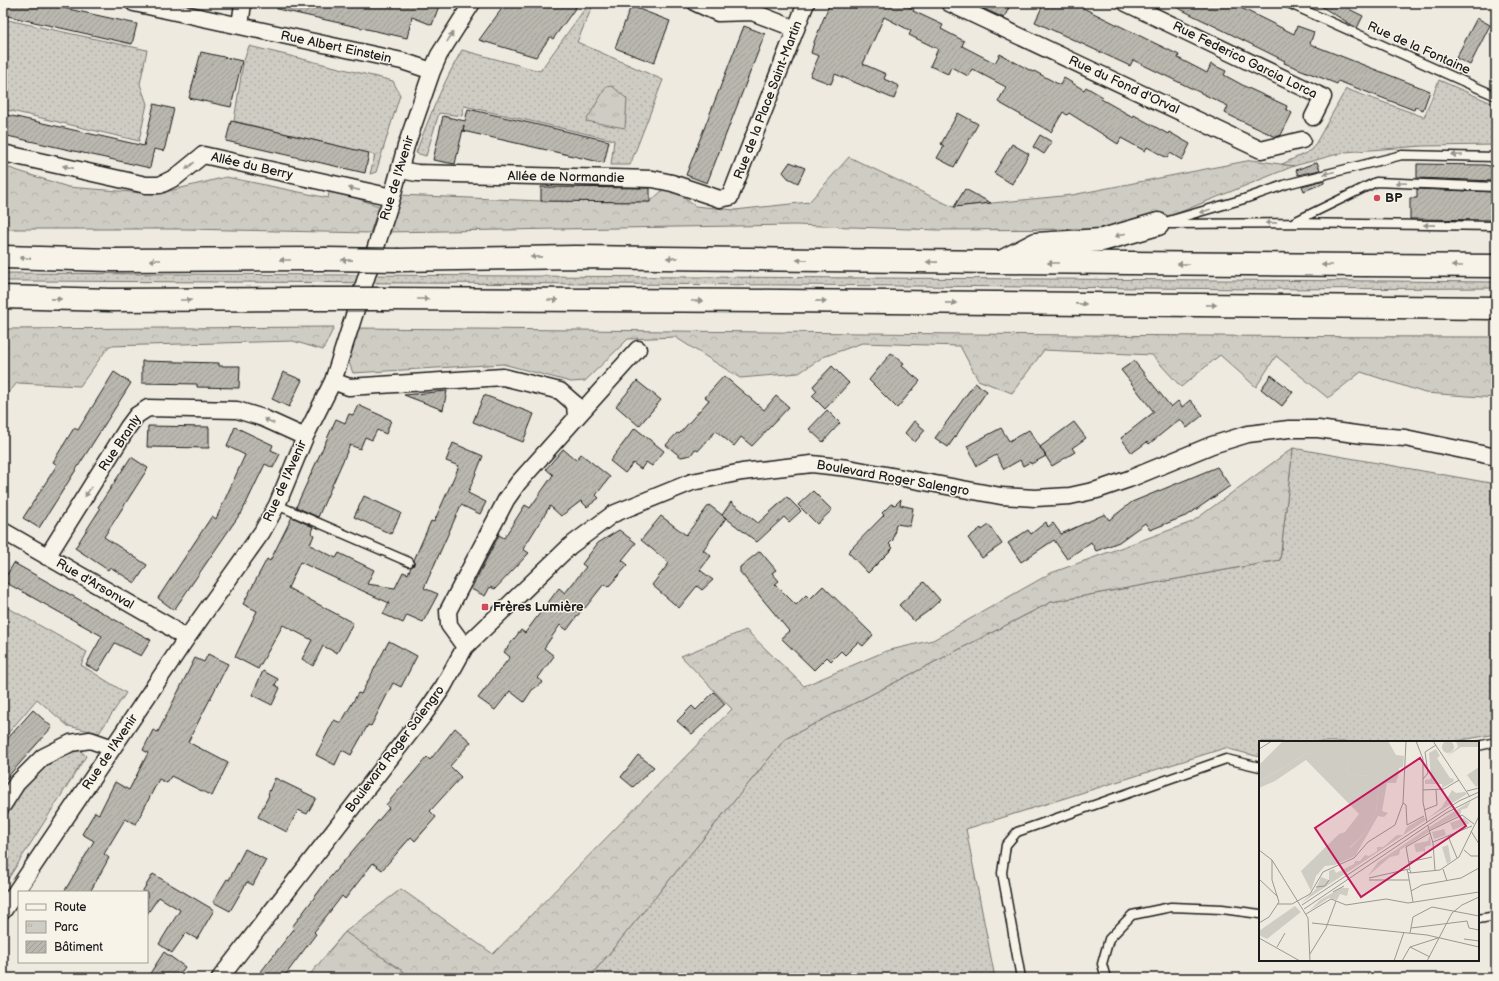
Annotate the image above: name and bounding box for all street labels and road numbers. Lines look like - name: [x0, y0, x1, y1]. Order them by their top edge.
- street label: Rue Federico Garcia Lorca: [1170, 18, 1320, 102]
- street label: Rue de la Fontaine: [1365, 18, 1473, 78]
- street label: Rue de la Place Saint-Martin: [730, 19, 806, 181]
- street label: Rue Albert Einstein: [279, 27, 393, 67]
- street label: Rue du Fond d'Orval: [1066, 52, 1182, 118]
- street label: Rue de l'Avenir: [377, 133, 418, 222]
- street label: Allée du Berry: [210, 149, 295, 183]
- street label: Allée de Normandie: [507, 168, 625, 186]
- street label: Rue Branly: [95, 412, 145, 474]
- street label: Rue de l'Avenir: [260, 437, 310, 524]
- street label: Boulevard Roger Salengro: [815, 457, 971, 499]
- street label: Rue d'Arsonval: [53, 555, 137, 613]
- street label: Boulevard Roger Salengro: [342, 682, 448, 816]
- street label: Rue de l'Avenir: [79, 711, 141, 793]

